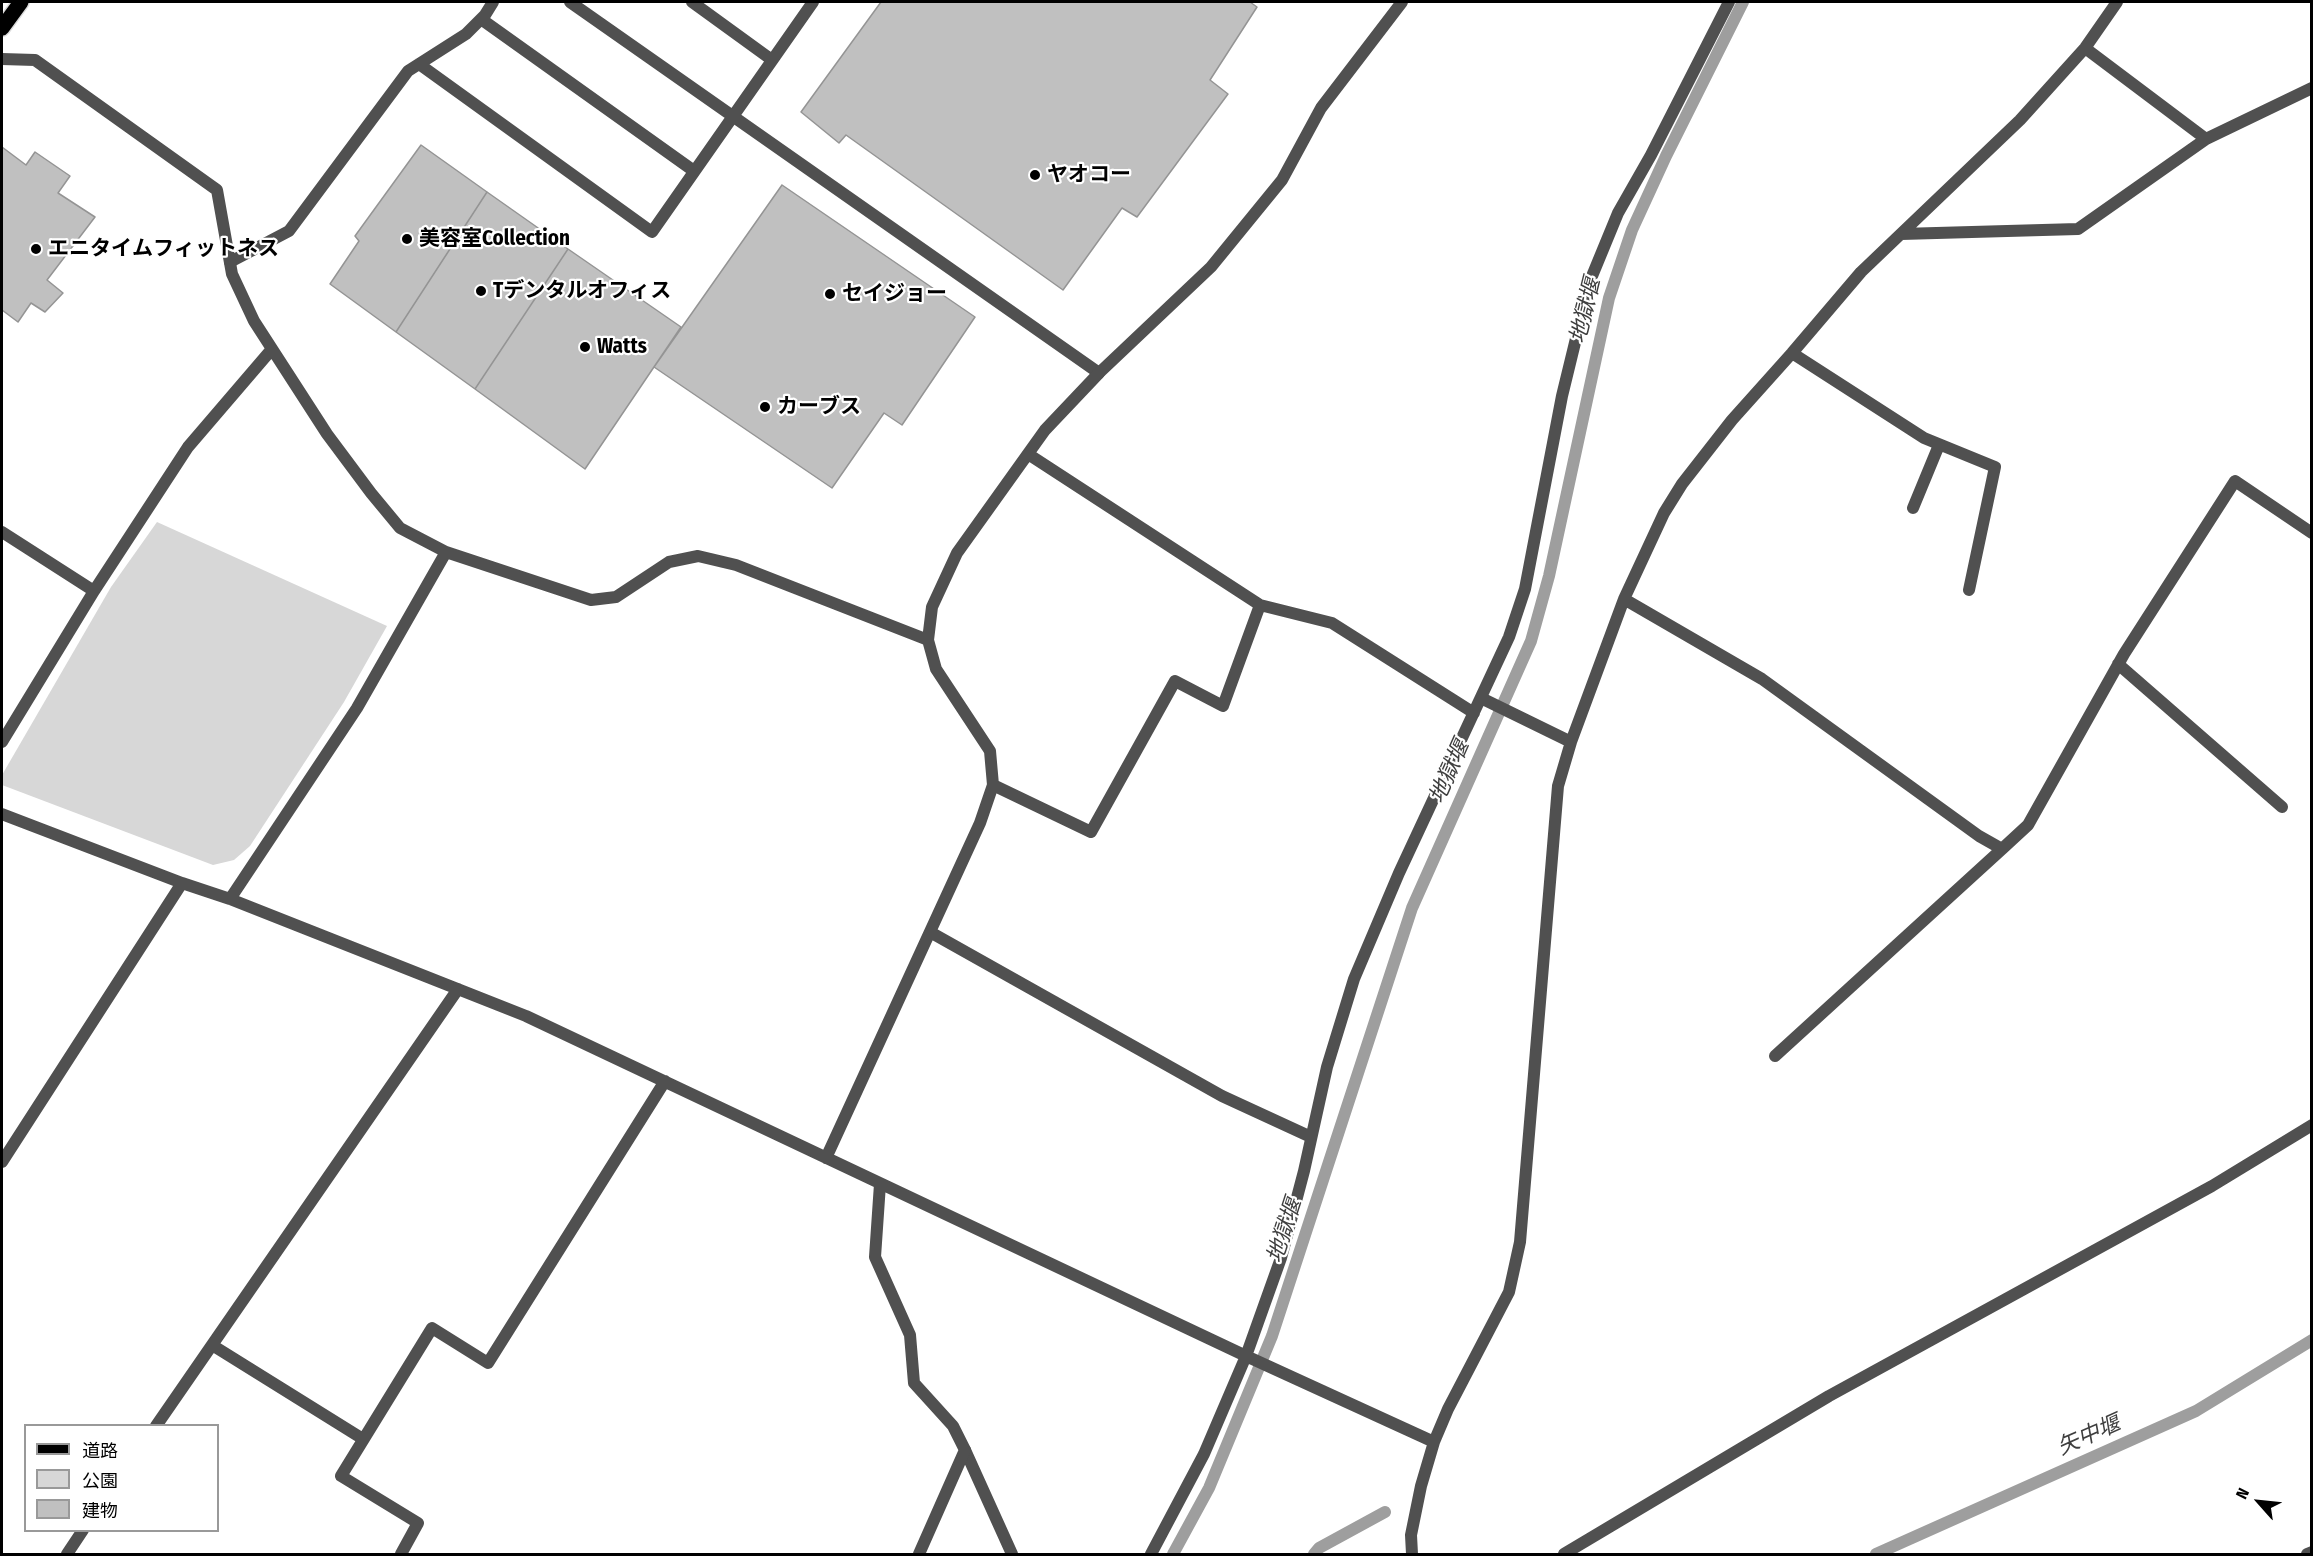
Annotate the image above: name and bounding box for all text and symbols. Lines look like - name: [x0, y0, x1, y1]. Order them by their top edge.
- place label: ヤオコー: [1047, 162, 1131, 188]
- marker: ヤオコー: [1028, 168, 1042, 182]
- place label: 美容室Collection: [419, 226, 570, 252]
- marker: 美容室Collection: [400, 232, 414, 246]
- place label: エニタイムフィットネス: [48, 236, 279, 262]
- marker: エニタイムフィットネス: [29, 242, 43, 256]
- water label: 地獄堰: [1565, 276, 1607, 346]
- place label: Tデンタルオフィス: [493, 278, 671, 304]
- place label: セイジョー: [842, 281, 947, 307]
- marker: Tデンタルオフィス: [474, 284, 488, 298]
- marker: セイジョー: [823, 287, 837, 301]
- place label: Watts: [597, 334, 647, 360]
- marker: Watts: [578, 340, 592, 354]
- place label: カーブス: [777, 394, 861, 420]
- marker: カーブス: [758, 400, 772, 414]
- water label: 地獄堰: [1425, 736, 1475, 808]
- water label: 地獄堰: [1262, 1196, 1308, 1266]
- water label: 矢中堰: [2053, 1411, 2125, 1461]
- legend: [24, 1424, 219, 1532]
- text: 道路: [82, 1440, 118, 1462]
- text: 公園: [82, 1470, 118, 1492]
- north arrow: [2229, 1472, 2289, 1532]
- text: N: [2232, 1485, 2253, 1502]
- text: 建物: [82, 1500, 118, 1522]

